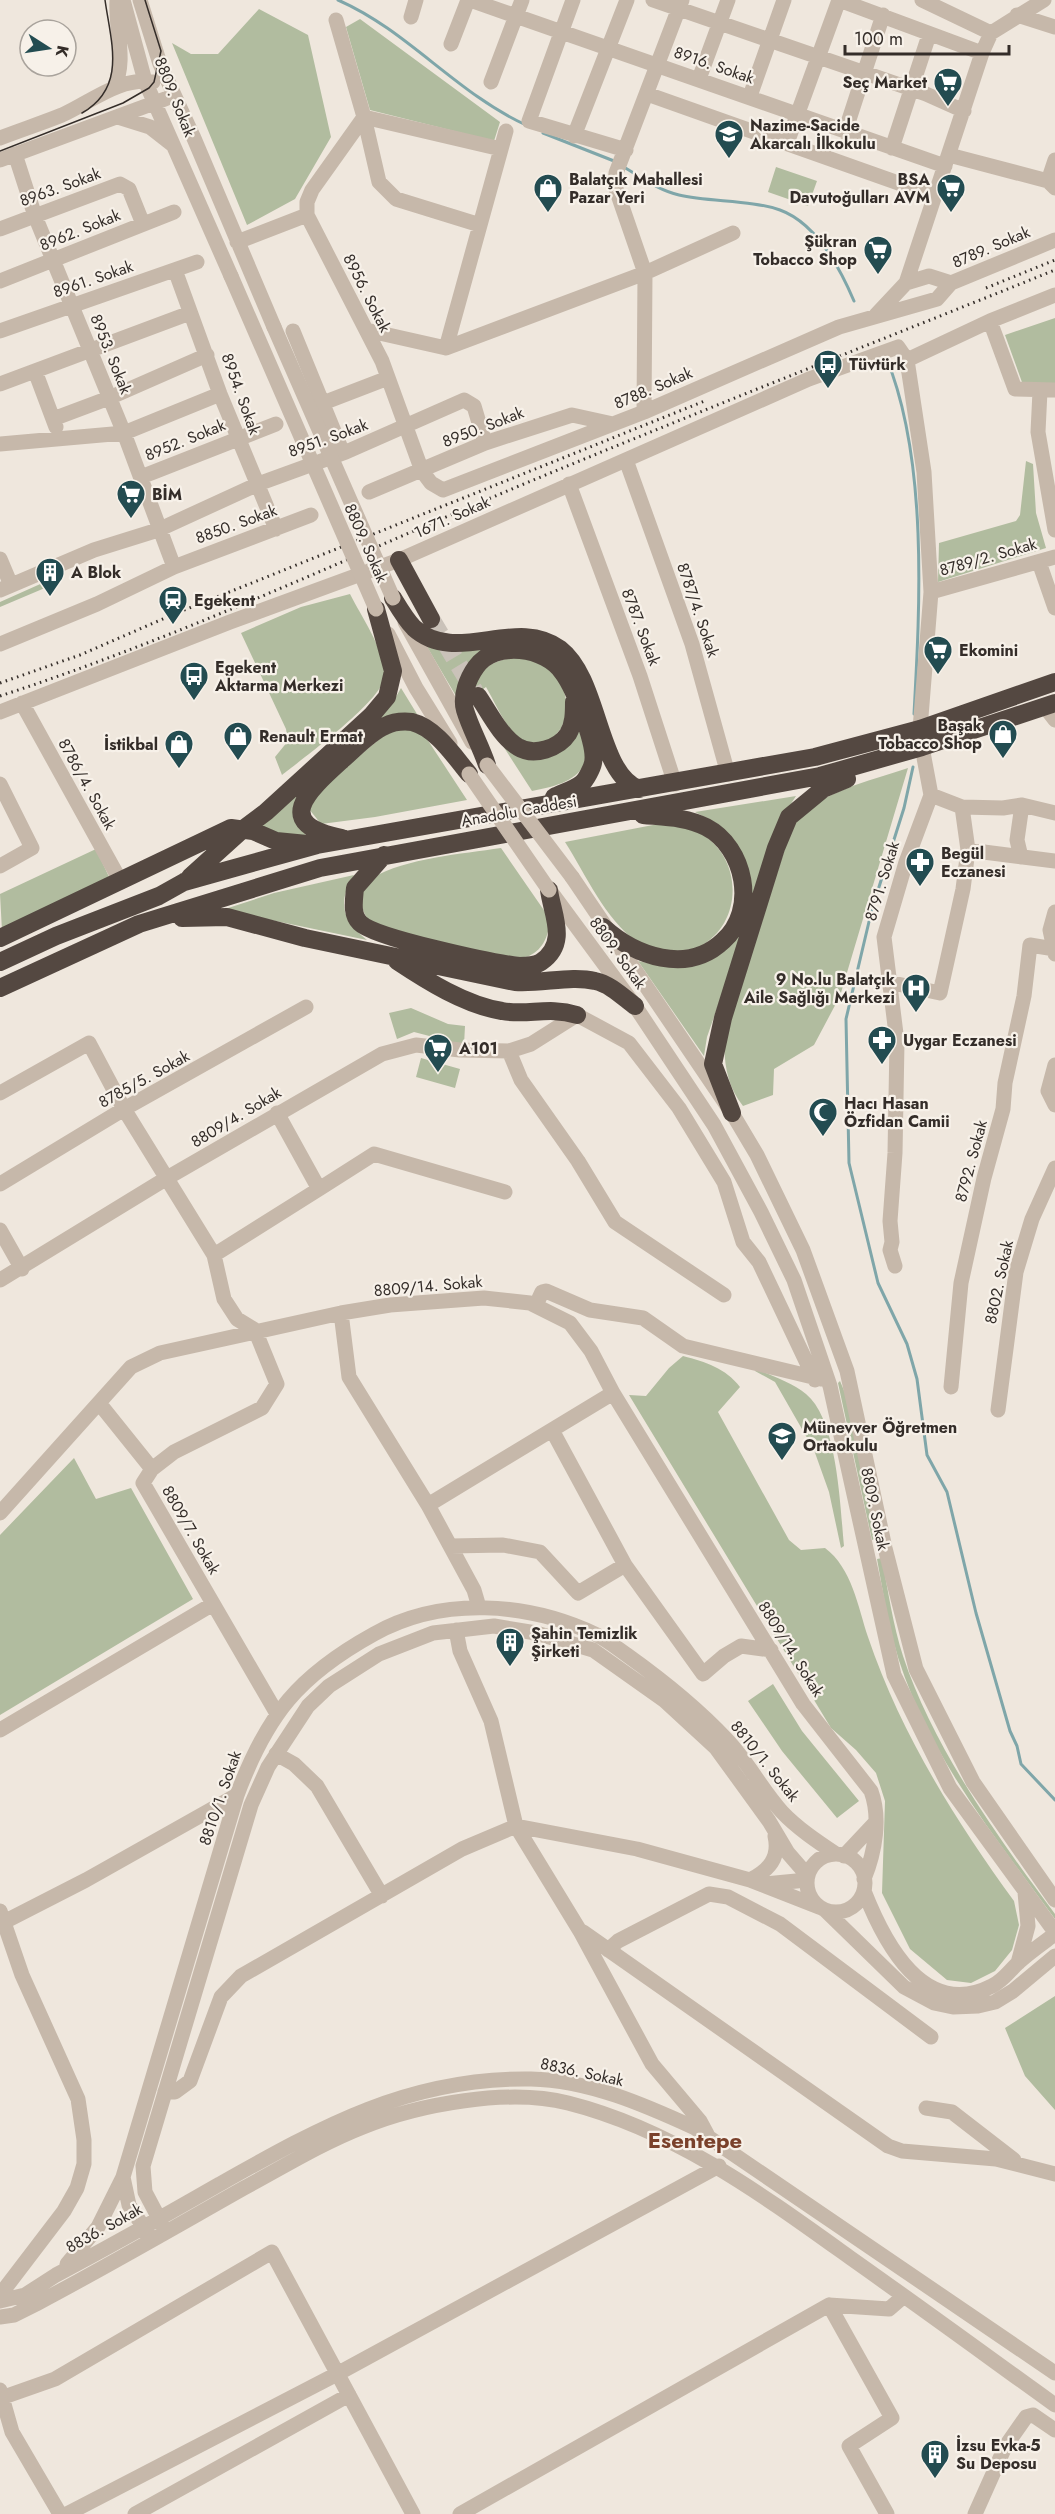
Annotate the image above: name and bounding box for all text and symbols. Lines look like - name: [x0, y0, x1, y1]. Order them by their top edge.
- north arrow: [18, 18, 78, 78]
- scale bar: [845, 18, 1008, 56]
- text: 100 m: [854, 26, 903, 52]
- street label: 8916. Sokak: [671, 41, 758, 90]
- text: K: [50, 43, 75, 60]
- street label: 8809. Sokak: [149, 54, 202, 141]
- supermarket icon: Seç Market: [932, 66, 964, 108]
- place label: Seç Market: [842, 71, 928, 94]
- place label: Nazime-Sacide Akarcalı İlkokulu: [749, 114, 876, 155]
- school or university icon: Nazime-Sacide Akarcalı İlkokulu: [713, 118, 745, 160]
- street label: 8963. Sokak: [16, 161, 105, 212]
- place label: Balatçık Mahallesi Pazar Yeri: [569, 168, 703, 209]
- place label: BSA Davutoğulları AVM: [789, 168, 930, 209]
- shop icon: Balatçık Mahallesi Pazar Yeri: [532, 172, 564, 214]
- supermarket icon: BSA Davutoğulları AVM: [935, 172, 967, 214]
- street label: 8962. Sokak: [36, 203, 125, 257]
- street label: 8789. Sokak: [948, 220, 1034, 274]
- place label: Şükran Tobacco Shop: [753, 230, 857, 271]
- supermarket icon: Şükran Tobacco Shop: [862, 234, 894, 276]
- street label: 8956. Sokak: [337, 250, 397, 337]
- street label: 8961. Sokak: [50, 254, 137, 303]
- street label: 8953. Sokak: [85, 311, 138, 398]
- bus stop icon: Tüvtürk: [812, 348, 844, 390]
- street label: 8954. Sokak: [216, 350, 267, 439]
- place label: Tüvtürk: [849, 353, 906, 376]
- street label: 8788. Sokak: [610, 361, 697, 415]
- street label: 8950. Sokak: [439, 401, 528, 453]
- street label: 8952. Sokak: [141, 413, 230, 467]
- street label: 8951. Sokak: [285, 413, 372, 463]
- supermarket icon: BİM: [115, 478, 147, 520]
- place label: BİM: [152, 483, 182, 506]
- street label: 1671. Sokak: [410, 490, 495, 544]
- street label: 8850. Sokak: [192, 498, 281, 549]
- street label: 8809. Sokak: [338, 500, 394, 587]
- street label: 8789/2. Sokak: [937, 532, 1040, 582]
- building icon: A Blok: [34, 556, 66, 598]
- street label: 8787/4. Sokak: [671, 560, 725, 661]
- place label: A Blok: [70, 561, 122, 584]
- station icon: Egekent: [157, 584, 189, 626]
- street label: 8787. Sokak: [616, 585, 667, 670]
- place label: Egekent: [194, 589, 256, 612]
- supermarket icon: Ekomini: [922, 634, 954, 676]
- place label: Ekomini: [959, 639, 1018, 662]
- place label: Egekent Aktarma Merkezi: [214, 656, 344, 697]
- bus stop icon: Egekent Aktarma Merkezi: [178, 660, 210, 702]
- place label: Başak Tobacco Shop: [878, 714, 983, 755]
- shop icon: Başak Tobacco Shop: [987, 718, 1019, 760]
- shop icon: Renault Ermat: [222, 720, 254, 762]
- place label: Renault Ermat: [259, 725, 364, 748]
- shop icon: İstikbal: [163, 728, 195, 770]
- place label: İstikbal: [104, 733, 158, 756]
- street label: 8786/4. Sokak: [52, 734, 122, 835]
- street label: Anadolu Caddesi: [459, 790, 579, 832]
- street label: 8791. Sokak: [859, 837, 905, 924]
- place label: Begül Eczanesi: [941, 842, 1006, 883]
- pharmacy icon: Begül Eczanesi: [904, 846, 936, 888]
- street label: 8809. Sokak: [584, 912, 653, 995]
- place label: 9 No.lu Balatçık Aile Sağlığı Merkezi: [743, 968, 896, 1009]
- hospital icon: 9 No.lu Balatçık Aile Sağlığı Merkezi: [900, 972, 932, 1014]
- pharmacy icon: Uygar Eczanesi: [866, 1024, 898, 1066]
- place label: Uygar Eczanesi: [903, 1029, 1017, 1052]
- supermarket icon: A101: [422, 1032, 454, 1074]
- place label: A101: [458, 1037, 498, 1060]
- street label: 8785/5. Sokak: [94, 1044, 194, 1113]
- street label: 8809/4. Sokak: [187, 1080, 286, 1153]
- place label: Hacı Hasan Özfidan Camii: [844, 1092, 950, 1133]
- mosque icon: Hacı Hasan Özfidan Camii: [807, 1096, 839, 1138]
- street label: 8792. Sokak: [949, 1116, 993, 1205]
- street label: 8802. Sokak: [979, 1237, 1019, 1326]
- street label: 8809/14. Sokak: [373, 1270, 484, 1302]
- place label: Münevver Öğretmen Ortaokulu: [803, 1416, 957, 1457]
- school or university icon: Münevver Öğretmen Ortaokulu: [766, 1420, 798, 1462]
- street label: 8809. Sokak: [855, 1465, 895, 1553]
- street label: 8809/7. Sokak: [156, 1481, 226, 1579]
- street label: 8809/14. Sokak: [752, 1597, 830, 1702]
- place label: Şahin Temizlik Şirketi: [531, 1622, 638, 1663]
- building icon: Şahin Temizlik Şirketi: [494, 1626, 526, 1668]
- street label: 8810/1. Sokak: [725, 1715, 806, 1807]
- street label: 8810/1. Sokak: [193, 1747, 247, 1848]
- street label: 8836. Sokak: [538, 2052, 627, 2092]
- district label: Esentepe: [648, 2124, 742, 2156]
- street label: 8836. Sokak: [62, 2197, 147, 2258]
- place label: İzsu Evka-5 Su Deposu: [956, 2434, 1041, 2475]
- building icon: İzsu Evka-5 Su Deposu: [919, 2438, 951, 2480]

